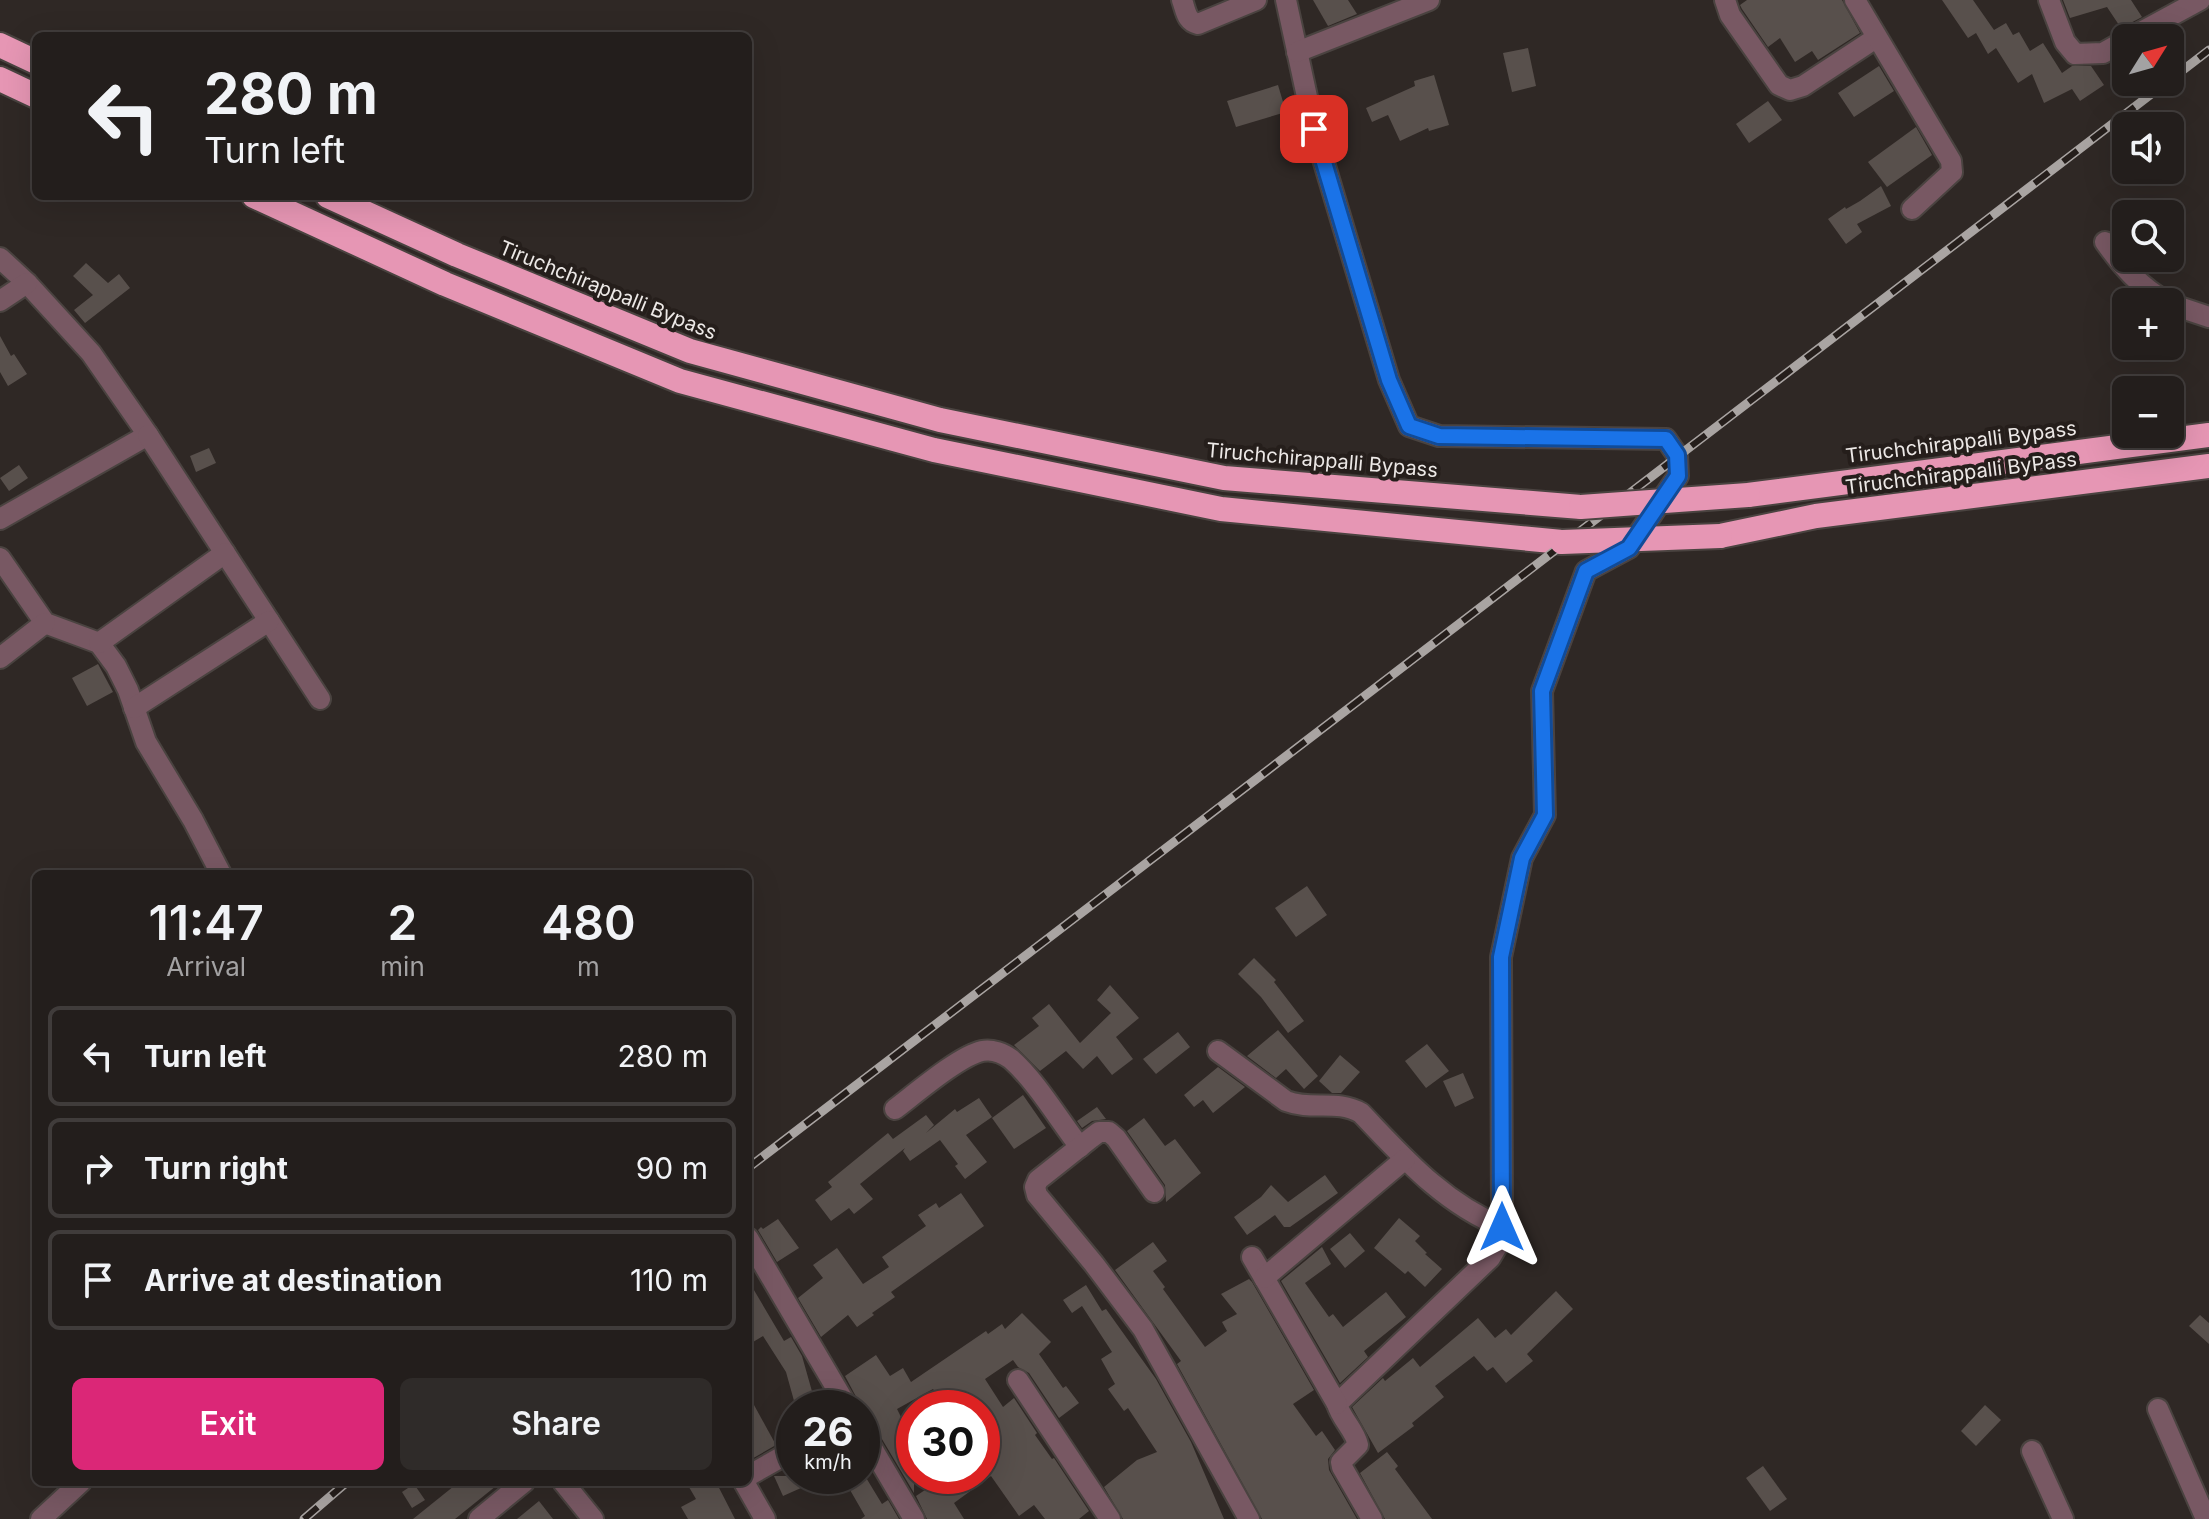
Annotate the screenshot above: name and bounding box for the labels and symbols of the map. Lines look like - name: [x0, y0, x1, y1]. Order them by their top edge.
- north arrow: [2112, 24, 2184, 96]
- pin: [1280, 95, 1348, 163]
- street label: Tiruchchirappalli Bypass: [496, 235, 720, 345]
- street label: Tiruchchirappalli Bypass: [1844, 416, 2078, 468]
- street label: Tiruchchirappalli Bypass: [1205, 438, 1439, 482]
- street label: Tiruchchirappalli ByPass: [1844, 447, 2078, 499]
- position arrow: [1460, 1185, 1544, 1269]
- speed limit sign: 30: [896, 1390, 1000, 1494]

